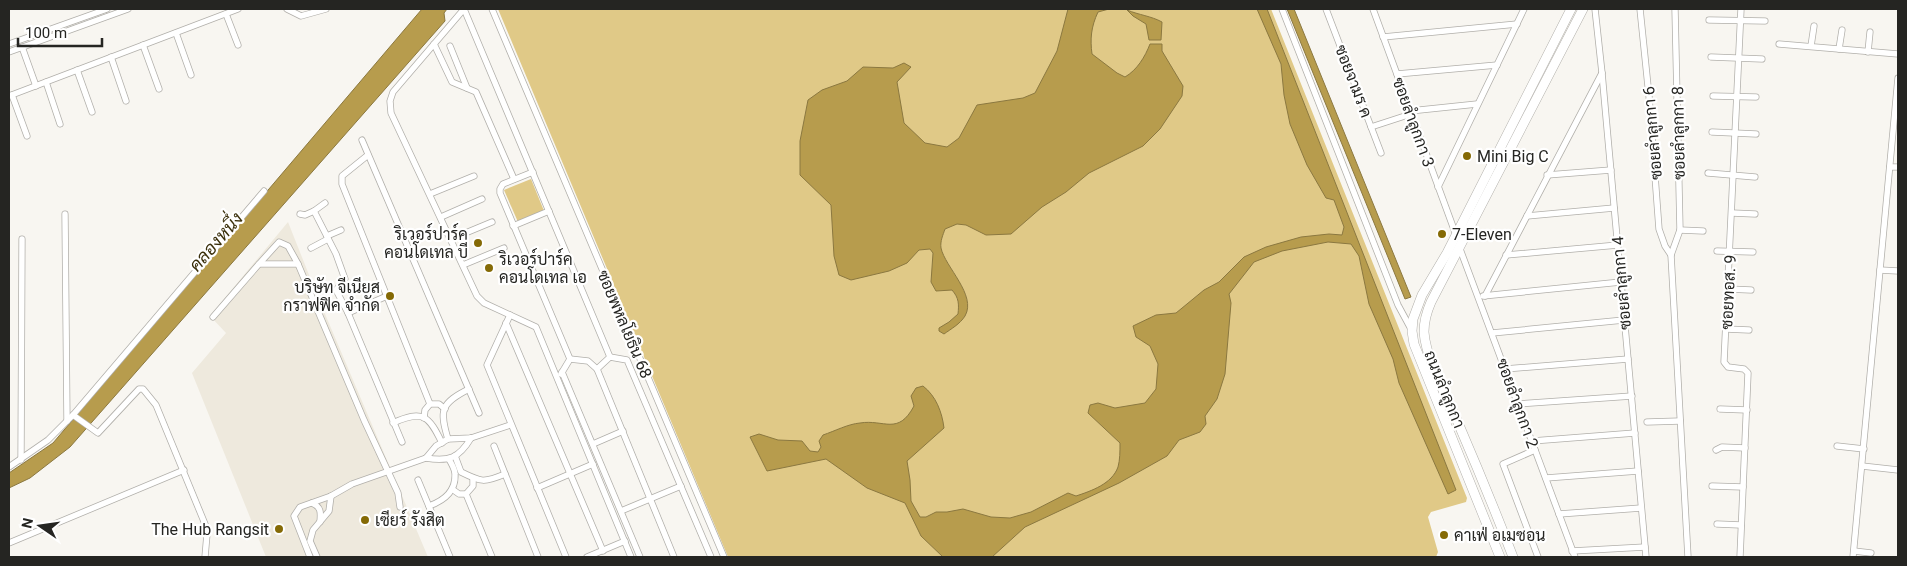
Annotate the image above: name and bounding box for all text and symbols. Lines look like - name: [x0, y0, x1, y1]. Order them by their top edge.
- scale bar: [18, 15, 101, 47]
- text: 100 m: [25, 24, 67, 42]
- street label: ซอยจามร ค: [1331, 42, 1376, 120]
- street label: ซอยลำลูกกา 3: [1387, 75, 1439, 170]
- street label: ซอยลำลูกกา 6: [1639, 85, 1668, 181]
- street label: ซอยลำลูกกา 8: [1668, 86, 1691, 180]
- place label: Mini Big C: [1477, 147, 1549, 166]
- marker: Mini Big C: [1461, 150, 1473, 162]
- water label: คลองหนึ่ง: [181, 205, 247, 275]
- place label: ริเวอร์ปาร์ค คอนโดเทล บี: [384, 222, 468, 262]
- place label: 7-Eleven: [1452, 225, 1512, 244]
- marker: 7-Eleven: [1436, 228, 1448, 240]
- street label: ซอยลำลูกกา 4: [1608, 235, 1637, 331]
- marker: ริเวอร์ปาร์ค คอนโดเทล บี: [472, 237, 484, 249]
- place label: ริเวอร์ปาร์ค คอนโดเทล เอ: [498, 247, 587, 287]
- street label: ซอยทอส. 9: [1717, 254, 1740, 330]
- marker: ริเวอร์ปาร์ค คอนโดเทล เอ: [483, 262, 495, 274]
- street label: ซอยพหลโยธิน 68: [593, 267, 658, 381]
- place label: บริษัท จีเนียส กราฟฟิค จำกัด: [283, 276, 380, 315]
- marker: บริษัท จีเนียส กราฟฟิค จำกัด: [384, 290, 396, 302]
- street label: ถนนลำลูกกา: [1418, 348, 1469, 432]
- street label: ซอยลำลูกกา 2: [1491, 356, 1543, 451]
- north arrow: [15, 501, 65, 551]
- place label: เซียร์ รังสิต: [375, 508, 445, 530]
- marker: เซียร์ รังสิต: [359, 514, 371, 526]
- text: N: [18, 516, 36, 530]
- place label: The Hub Rangsit: [151, 520, 269, 539]
- marker: The Hub Rangsit: [273, 523, 285, 535]
- place label: คาเฟ่ อเมซอน: [1454, 526, 1545, 545]
- marker: คาเฟ่ อเมซอน: [1438, 529, 1450, 541]

